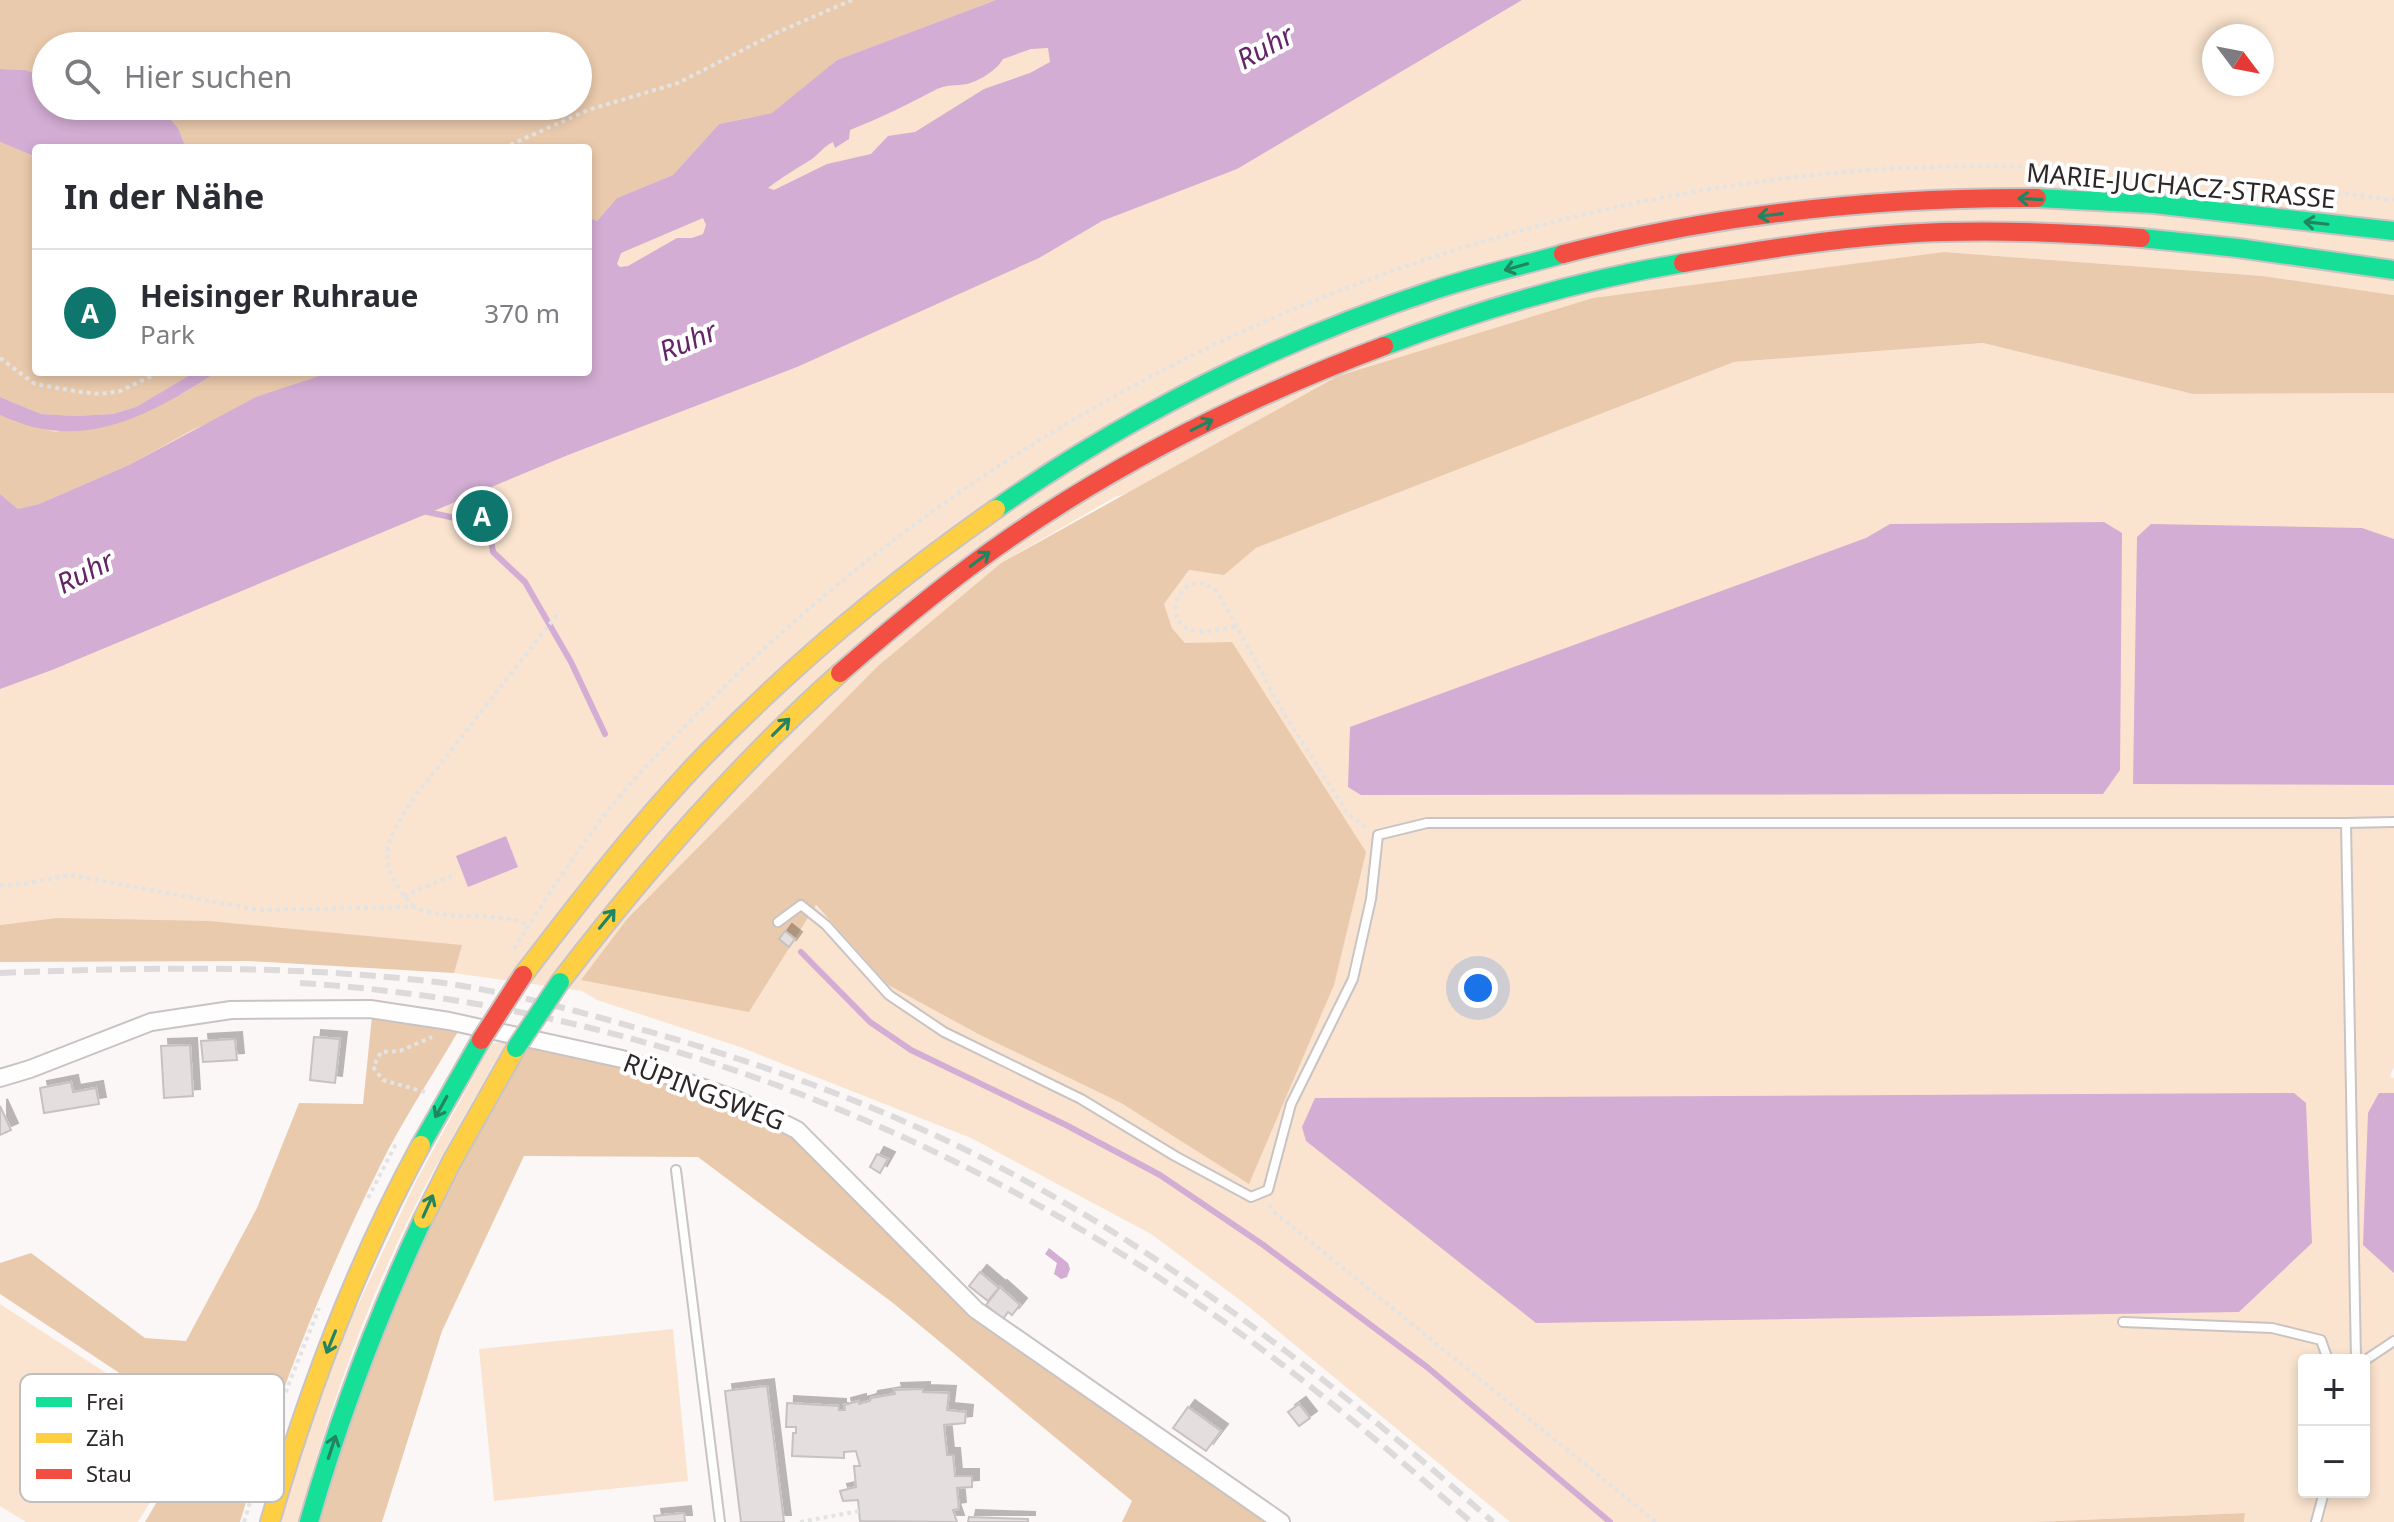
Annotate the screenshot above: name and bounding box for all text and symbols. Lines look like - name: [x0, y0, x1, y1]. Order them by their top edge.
- water label: Ruhr: [1229, 14, 1301, 77]
- north arrow: [2202, 24, 2274, 96]
- search box: [32, 32, 592, 120]
- icon: search: [60, 54, 104, 98]
- text: Hier suchen: [124, 56, 292, 97]
- street label: MARIE-JUCHACZ-STRASSE: [2025, 154, 2337, 216]
- text: In der Nähe: [64, 173, 264, 219]
- one-way arrow: [2017, 191, 2044, 206]
- one-way arrow: [1758, 208, 1783, 223]
- one-way arrow: [2304, 215, 2330, 230]
- one-way arrow: [1504, 261, 1530, 276]
- text: Heisinger Ruhraue: [140, 275, 418, 316]
- text: A: [81, 295, 99, 331]
- text: 370 m: [484, 295, 560, 331]
- water label: Ruhr: [653, 310, 724, 369]
- text: Park: [140, 316, 195, 352]
- one-way arrow: [1190, 417, 1214, 433]
- pin: A: [456, 486, 508, 546]
- water label: Ruhr: [49, 540, 121, 602]
- one-way arrow: [969, 551, 990, 568]
- one-way arrow: [771, 718, 790, 737]
- one-way arrow: [598, 909, 616, 930]
- your location: [1458, 968, 1498, 1008]
- street label: RÜPINGSWEG: [618, 1044, 790, 1138]
- one-way arrow: [433, 1095, 449, 1118]
- one-way arrow: [421, 1195, 436, 1219]
- one-way arrow: [322, 1329, 337, 1354]
- map controls: [2298, 1354, 2370, 1498]
- button: +: [2298, 1354, 2370, 1426]
- legend: [20, 1374, 284, 1502]
- text: Frei: [86, 1386, 124, 1416]
- text: Zäh: [86, 1422, 125, 1452]
- button: −: [2298, 1426, 2370, 1498]
- one-way arrow: [325, 1435, 340, 1460]
- text: Stau: [86, 1458, 132, 1488]

